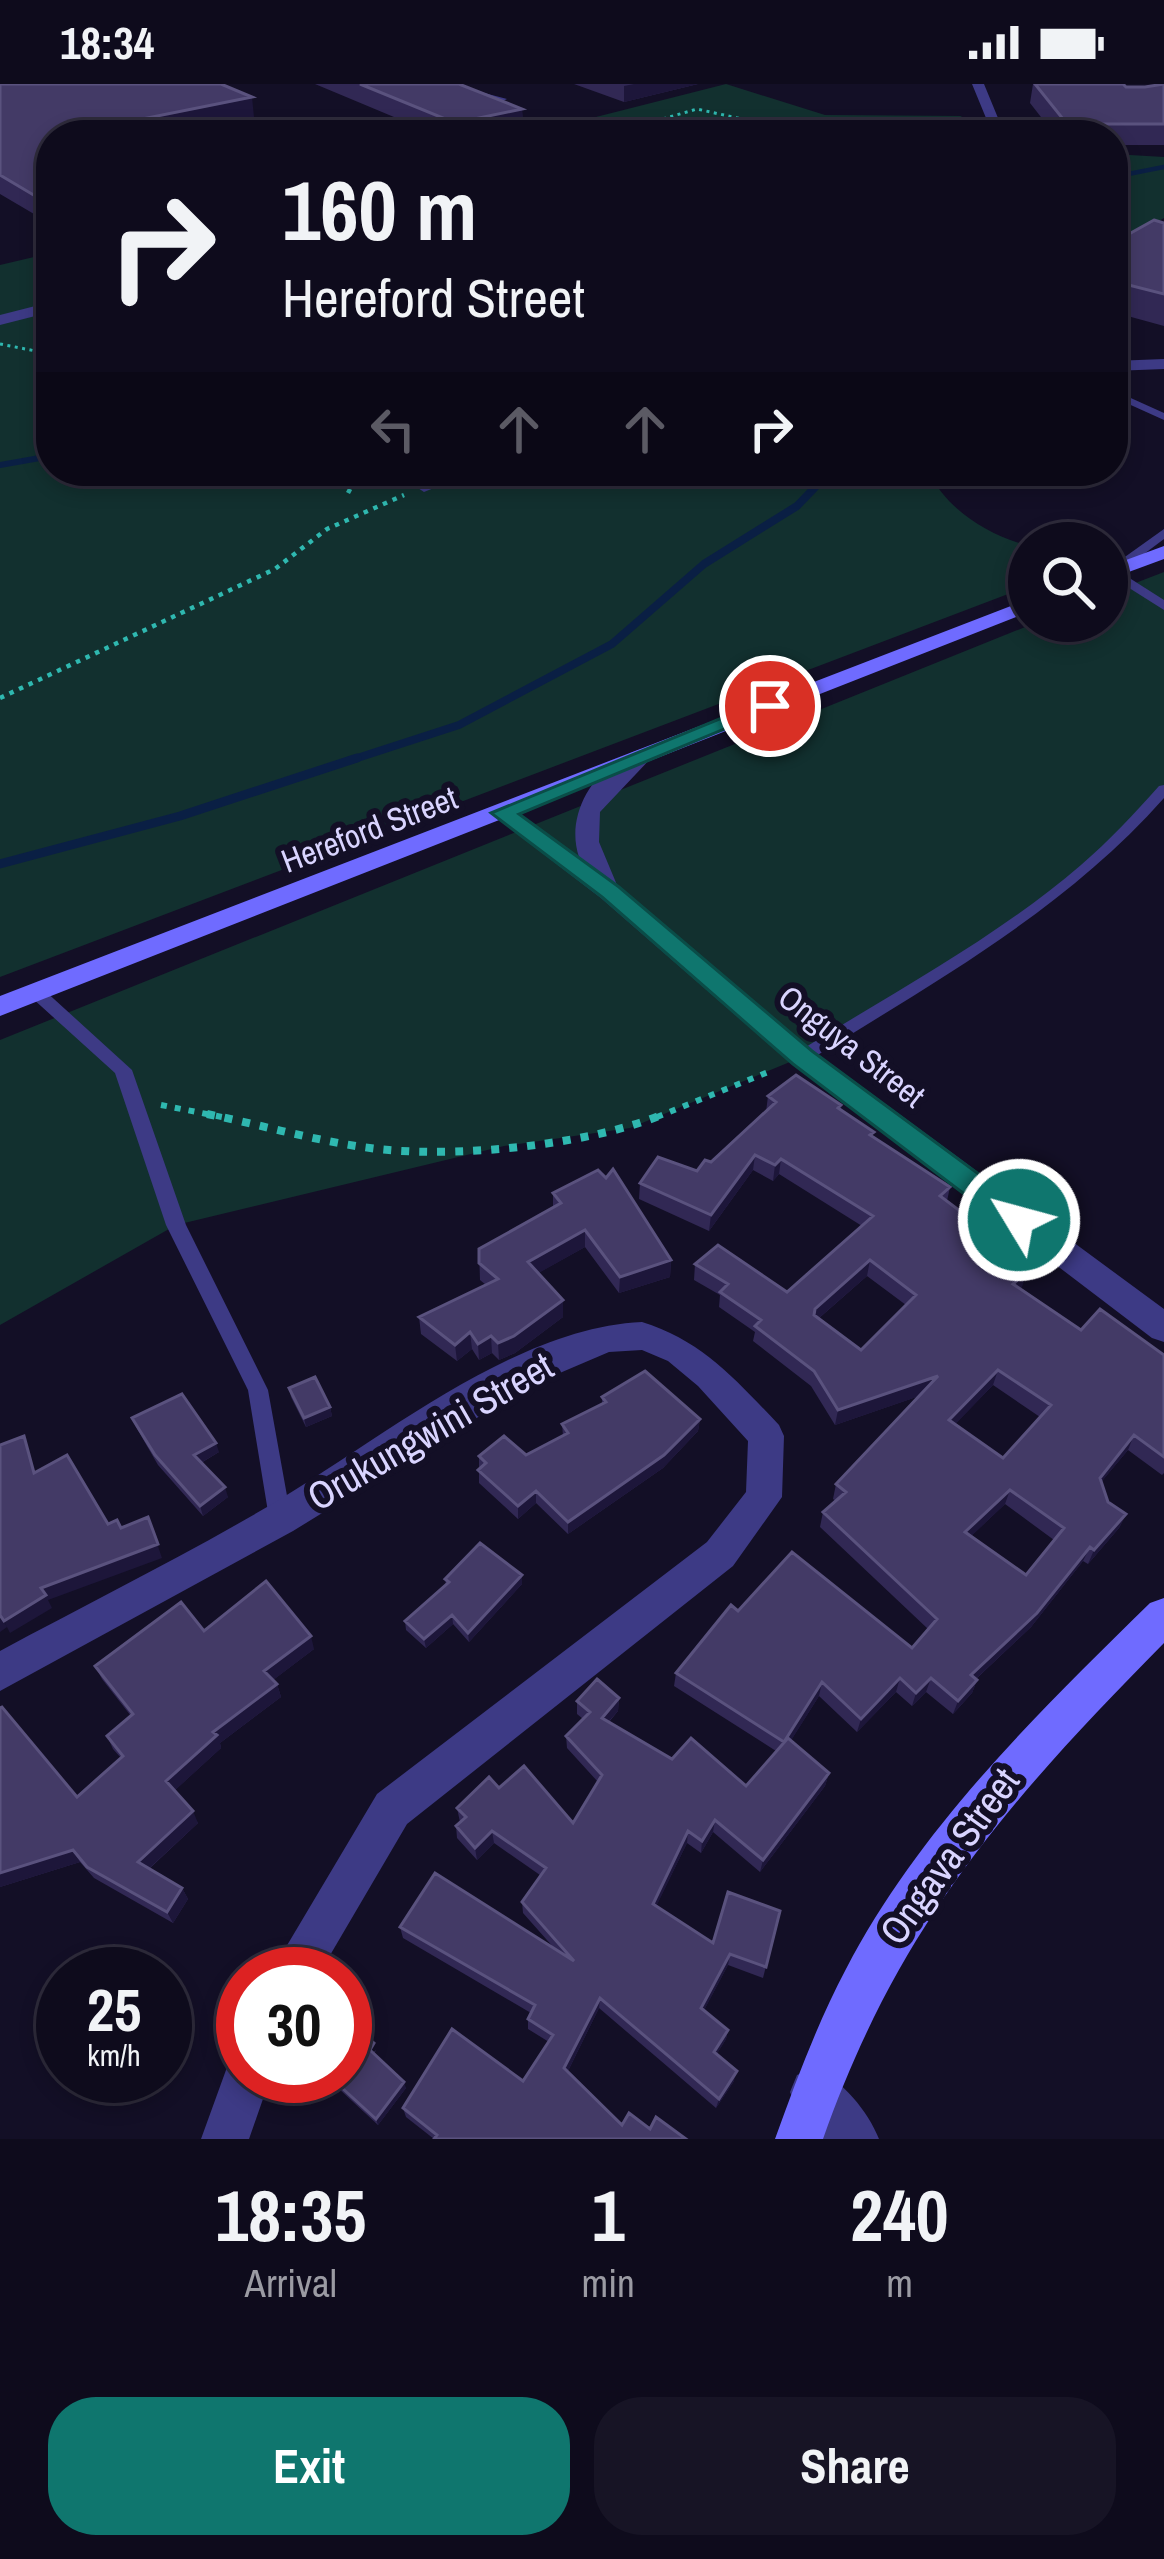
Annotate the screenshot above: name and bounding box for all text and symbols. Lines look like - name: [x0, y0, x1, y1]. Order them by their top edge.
- text: 18:34: [60, 12, 154, 73]
- text: 160 m: [282, 153, 477, 266]
- icon: right: [84, 168, 240, 324]
- text: Hereford Street: [282, 261, 585, 334]
- icon: left: [360, 396, 426, 462]
- icon: ahead: [486, 396, 552, 462]
- icon: ahead: [612, 396, 678, 462]
- icon: right: [738, 396, 804, 462]
- map controls: [1008, 522, 1128, 642]
- button: search: [1008, 522, 1128, 642]
- pin: [719, 655, 821, 757]
- icon: arrive: [737, 673, 803, 739]
- street label: Hereford Street: [275, 775, 463, 883]
- street label: Onguya Street: [770, 975, 934, 1117]
- position arrow: [956, 1157, 1082, 1283]
- street label: Orukungwini Street: [298, 1340, 562, 1522]
- street label: Ongava Street: [867, 1757, 1031, 1955]
- speed limit sign: 30: [216, 1947, 372, 2103]
- text: 25: [87, 1969, 141, 2050]
- text: km/h: [87, 2035, 141, 2075]
- text: 18:35: [215, 2166, 366, 2263]
- text: 1: [592, 2166, 625, 2263]
- text: 240: [850, 2166, 949, 2263]
- text: Arrival: [245, 2257, 337, 2309]
- text: min: [582, 2257, 635, 2309]
- text: m: [886, 2257, 913, 2309]
- button: Exit: [48, 2397, 570, 2535]
- button: Share: [594, 2397, 1116, 2535]

